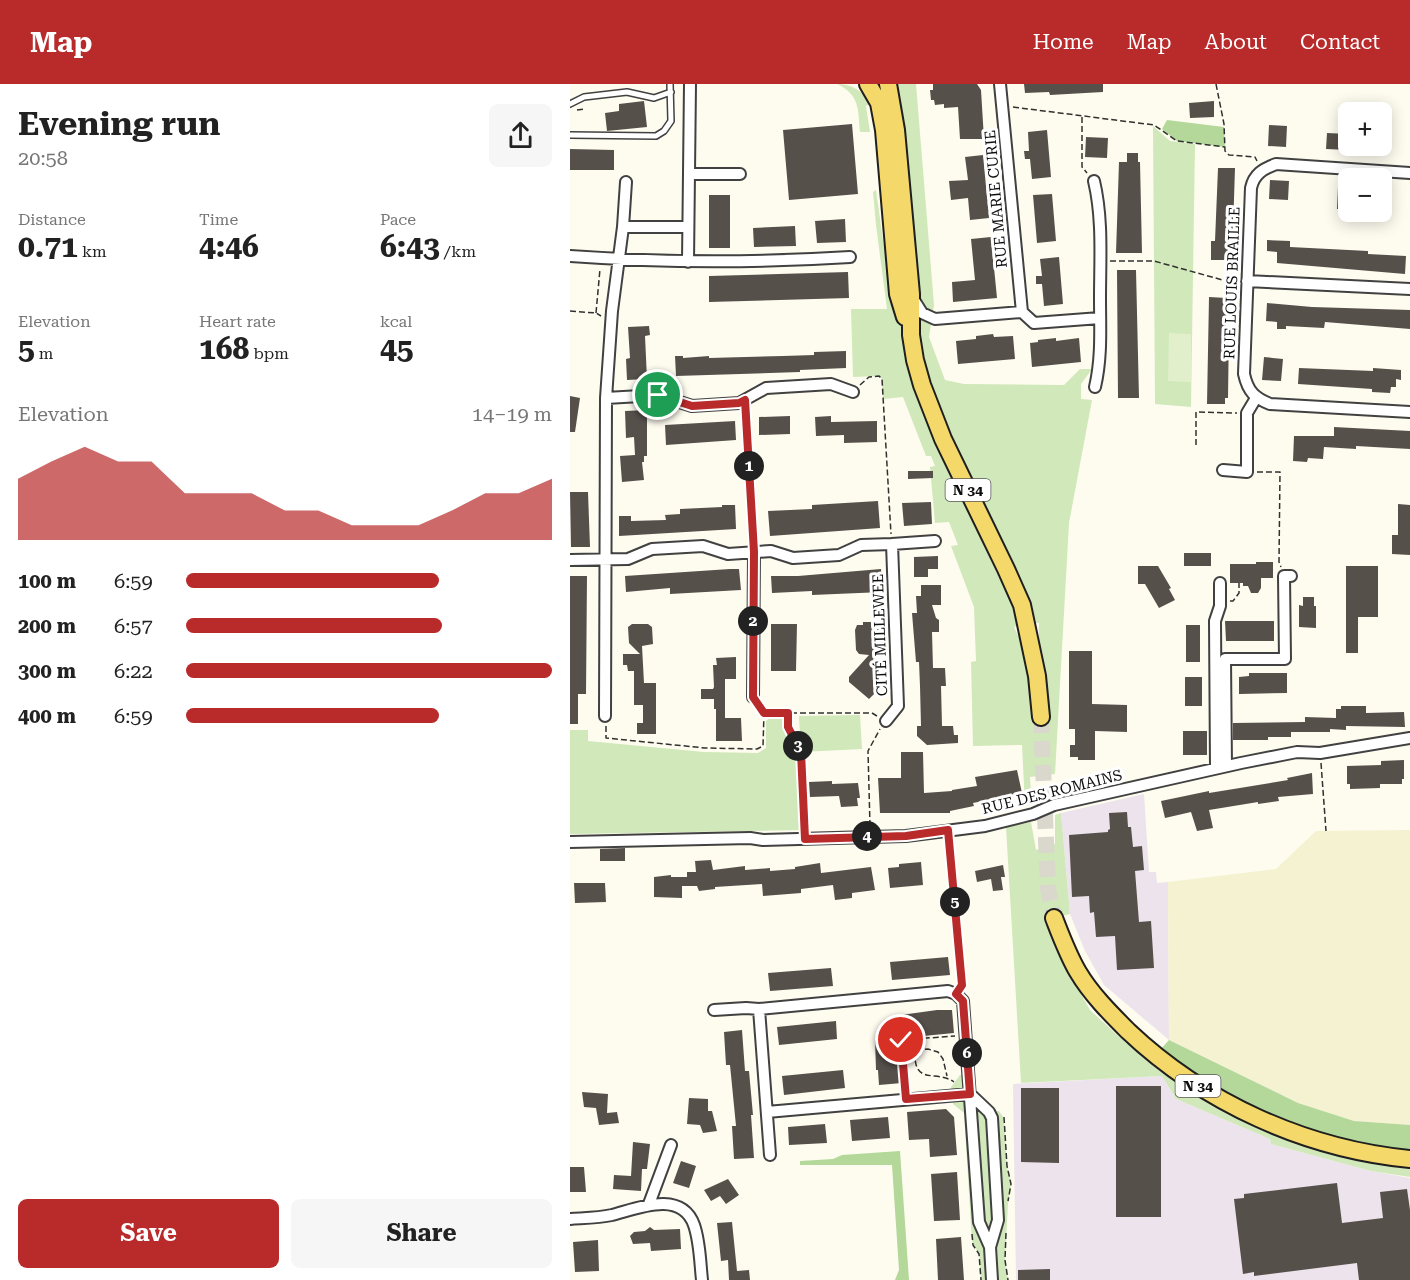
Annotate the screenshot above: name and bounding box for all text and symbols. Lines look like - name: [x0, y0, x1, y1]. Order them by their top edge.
- text: Map: [30, 26, 92, 59]
- text: Home: [1033, 30, 1094, 54]
- text: Map: [1127, 30, 1172, 54]
- text: About: [1205, 30, 1267, 54]
- text: Contact: [1300, 30, 1380, 54]
- map controls: [1338, 102, 1392, 222]
- button: +: [1338, 102, 1392, 156]
- text: Evening run: [18, 104, 220, 143]
- button: share: [489, 104, 552, 167]
- street label: RUE MARIE CURIE: [981, 129, 1011, 269]
- text: 20:58: [18, 146, 68, 170]
- button: −: [1338, 168, 1392, 222]
- street label: RUE LOUIS BRAILLE: [1220, 206, 1244, 360]
- text: Distance: [18, 210, 86, 229]
- text: Time: [199, 210, 238, 229]
- text: Pace: [380, 210, 416, 229]
- text: 0.71: [18, 229, 78, 264]
- text: 4:46: [199, 229, 259, 264]
- text: 6:43: [380, 229, 440, 264]
- text: km: [78, 242, 107, 261]
- text: /km: [440, 242, 476, 261]
- text: Elevation: [18, 312, 91, 331]
- text: Heart rate: [199, 312, 276, 331]
- text: kcal: [380, 312, 412, 331]
- text: 5: [18, 331, 35, 366]
- text: 168: [199, 331, 249, 366]
- text: 45: [380, 331, 414, 366]
- text: m: [35, 344, 53, 363]
- text: bpm: [249, 344, 289, 363]
- pin: [632, 369, 683, 420]
- icon: arrive: [641, 378, 674, 411]
- text: Elevation: [18, 402, 109, 426]
- text: 14–19 m: [472, 402, 552, 426]
- pin: 1: [734, 451, 764, 481]
- text: 1: [745, 456, 753, 475]
- road number: N 34: [946, 479, 990, 501]
- text: 100 m: [18, 569, 76, 593]
- text: 6:59: [114, 569, 153, 593]
- street label: CITÉ MILLEWEE: [869, 574, 891, 696]
- pin: 2: [738, 606, 768, 636]
- text: 2: [749, 611, 757, 630]
- text: 200 m: [18, 614, 76, 638]
- text: 6:57: [114, 614, 153, 638]
- text: 300 m: [18, 659, 76, 683]
- text: 6:22: [114, 659, 153, 683]
- text: 400 m: [18, 704, 76, 728]
- text: 6:59: [114, 704, 153, 728]
- pin: 3: [783, 731, 813, 761]
- text: 3: [794, 736, 802, 755]
- street label: RUE DES ROMAINS: [980, 766, 1124, 818]
- pin: 4: [852, 821, 882, 851]
- text: 4: [863, 826, 871, 845]
- pin: 5: [940, 887, 970, 917]
- text: 5: [951, 892, 959, 911]
- pin: [875, 1014, 926, 1065]
- icon: check: [884, 1023, 917, 1056]
- pin: 6: [952, 1038, 982, 1068]
- text: 6: [963, 1043, 971, 1062]
- road number: N 34: [1176, 1075, 1220, 1097]
- button: Save: [18, 1199, 279, 1268]
- button: Share: [291, 1199, 552, 1268]

